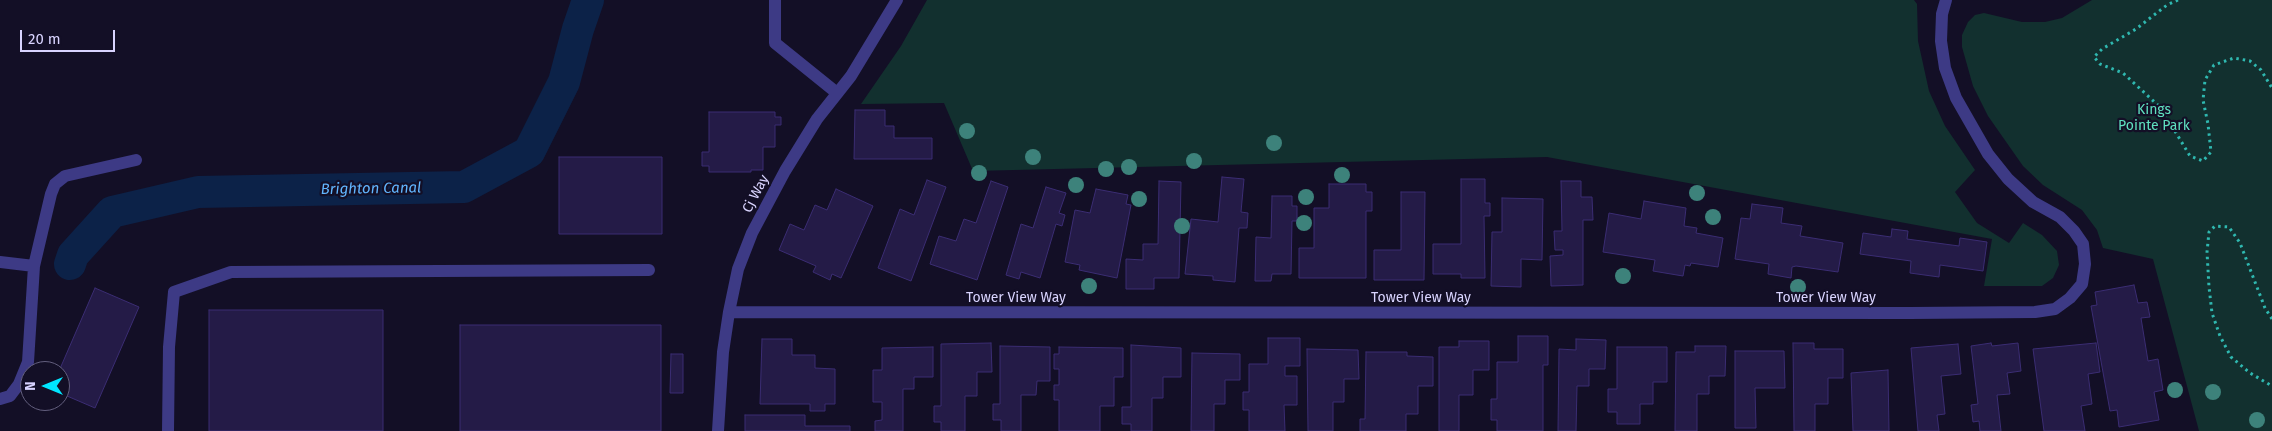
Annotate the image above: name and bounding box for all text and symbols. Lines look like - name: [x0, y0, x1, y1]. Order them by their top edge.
- scale bar: [22, 20, 118, 52]
- text: 20 m: [28, 30, 61, 48]
- park label: Kings Pointe Park: [2118, 102, 2190, 134]
- street label: Cj Way: [739, 172, 773, 216]
- water label: Brighton Canal: [320, 179, 422, 199]
- street label: Tower View Way: [966, 290, 1066, 306]
- street label: Tower View Way: [1371, 290, 1471, 306]
- street label: Tower View Way: [1776, 290, 1876, 306]
- north arrow: [20, 361, 70, 411]
- text: N: [22, 381, 39, 391]

